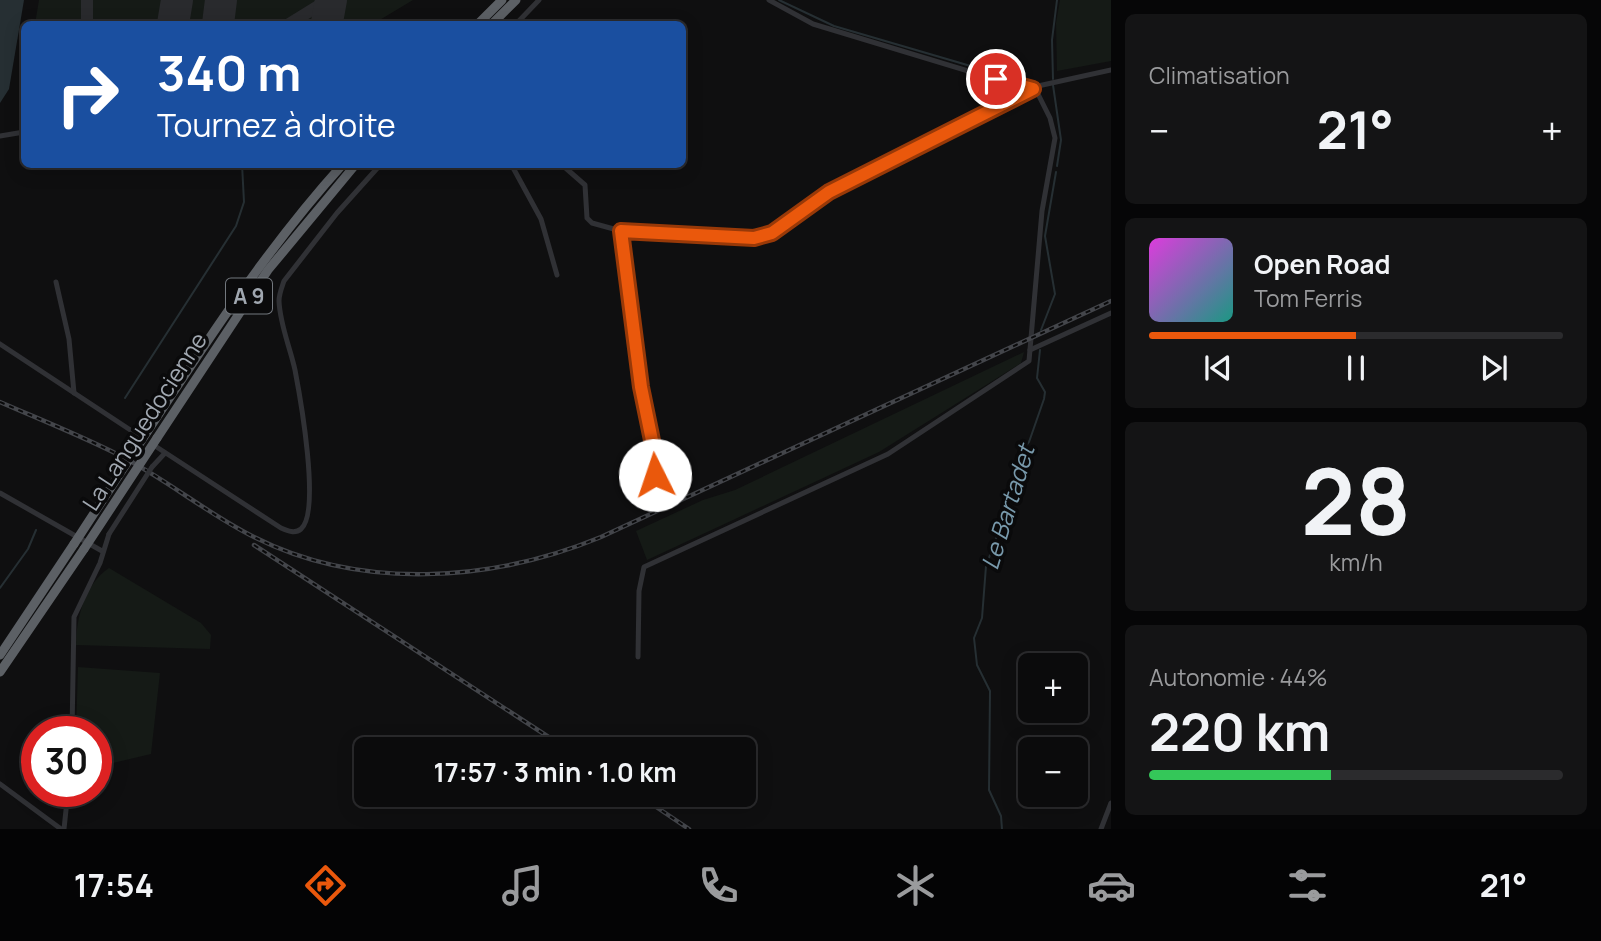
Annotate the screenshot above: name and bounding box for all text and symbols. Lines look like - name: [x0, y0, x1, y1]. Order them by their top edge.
- text: 340 m: [157, 39, 301, 106]
- icon: right: [42, 49, 133, 140]
- pin: [966, 49, 1026, 109]
- text: Climatisation: [1149, 59, 1290, 91]
- icon: arrive: [977, 60, 1015, 98]
- text: 21°: [1317, 94, 1394, 165]
- text: Tournez à droite: [157, 103, 396, 147]
- text: −: [1149, 104, 1170, 156]
- text: +: [1541, 104, 1563, 156]
- text: Open Road: [1254, 246, 1390, 282]
- road number: A 9: [226, 278, 272, 314]
- text: Tom Ferris: [1254, 282, 1362, 314]
- street label: La Languedocienne: [74, 326, 214, 516]
- icon: previous: [1199, 349, 1237, 387]
- icon: pause: [1337, 349, 1375, 387]
- icon: next: [1475, 349, 1513, 387]
- position arrow: [618, 438, 692, 512]
- water label: Le Bartadet: [972, 438, 1042, 573]
- text: 28: [1301, 438, 1411, 562]
- text: km/h: [1329, 546, 1383, 578]
- map controls: [1018, 653, 1088, 807]
- button: +: [1018, 653, 1088, 723]
- text: Autonomie · 44%: [1149, 661, 1328, 693]
- text: 220 km: [1149, 696, 1330, 767]
- speed limit sign: 30: [21, 716, 112, 807]
- button: −: [1018, 737, 1088, 807]
- text: 17:57 · 3 min · 1.0 km: [433, 754, 677, 790]
- icon: directions: [301, 861, 350, 910]
- icon: music: [498, 861, 547, 910]
- icon: phone: [694, 861, 743, 910]
- icon: climate: [891, 861, 940, 910]
- icon: car: [1087, 861, 1136, 910]
- icon: filters: [1283, 861, 1332, 910]
- text: 17:54: [74, 863, 154, 907]
- text: 21°: [1480, 863, 1527, 907]

